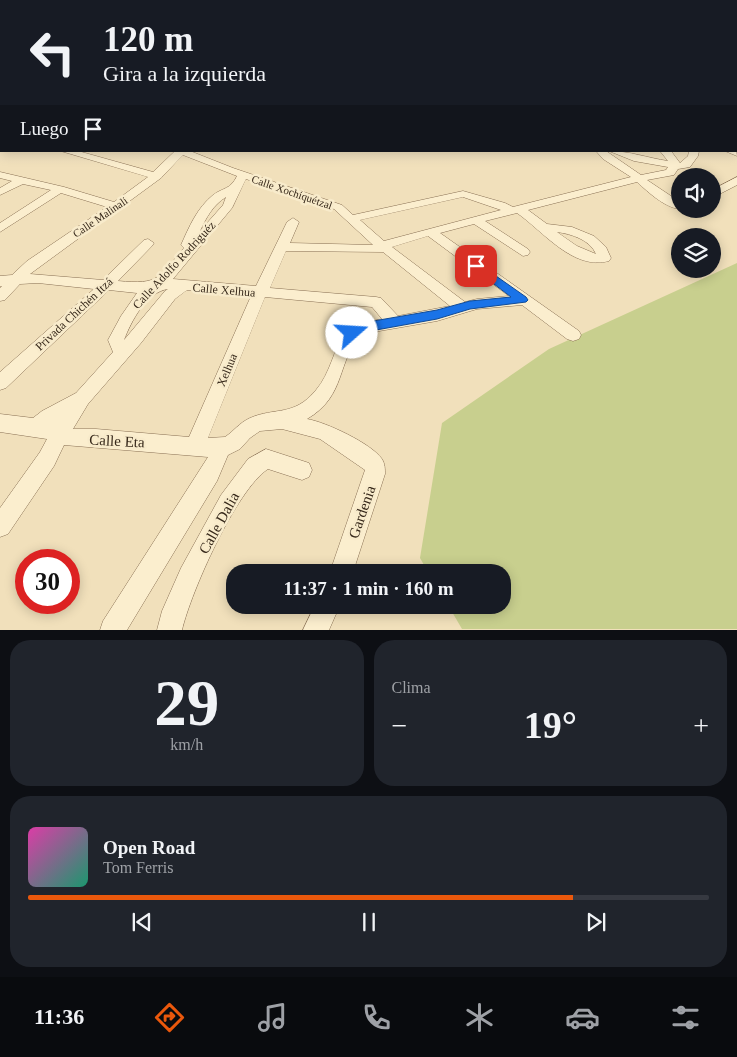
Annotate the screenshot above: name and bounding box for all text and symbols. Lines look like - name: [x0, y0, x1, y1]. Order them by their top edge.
- icon: left: [20, 20, 85, 85]
- text: 120 m: [103, 20, 193, 59]
- text: Gira a la izquierda: [103, 61, 266, 86]
- icon: arrive: [79, 115, 107, 143]
- text: Luego: [20, 118, 69, 139]
- map controls: [671, 168, 721, 278]
- button: sound: [671, 168, 721, 218]
- street label: Calle Xochiquétzal: [250, 173, 334, 211]
- street label: Calle Malinali: [70, 194, 130, 240]
- street label: Calle Adolfo Rodriguéz: [130, 218, 218, 312]
- button: layers: [671, 228, 721, 278]
- pin: [455, 245, 497, 287]
- icon: arrive: [462, 252, 490, 280]
- street label: Privada Chichén Itzá: [32, 274, 116, 353]
- street label: Calle Xelhua: [192, 280, 257, 300]
- position arrow: [325, 306, 377, 358]
- street label: Xelhua: [214, 351, 240, 389]
- street label: Calle Eta: [89, 432, 145, 450]
- street label: Gardenia: [345, 483, 379, 541]
- street label: Calle Dalia: [196, 489, 243, 557]
- speed limit sign: 30: [15, 549, 80, 614]
- text: 11:37 · 1 min · 160 m: [284, 578, 453, 599]
- text: 29: [154, 667, 219, 739]
- text: Clima: [392, 679, 431, 696]
- text: 19°: [524, 704, 577, 746]
- text: −: [392, 710, 407, 741]
- text: +: [693, 710, 709, 741]
- text: km/h: [170, 736, 203, 753]
- text: Open Road: [103, 837, 195, 858]
- text: Tom Ferris: [103, 859, 173, 876]
- icon: previous: [128, 908, 156, 936]
- icon: pause: [355, 908, 383, 936]
- icon: next: [582, 908, 610, 936]
- icon: directions: [152, 1000, 187, 1035]
- icon: music: [255, 1000, 290, 1035]
- icon: phone: [359, 1000, 394, 1035]
- icon: climate: [462, 1000, 497, 1035]
- icon: car: [565, 1000, 600, 1035]
- icon: filters: [668, 1000, 703, 1035]
- text: 11:36: [34, 1004, 84, 1029]

